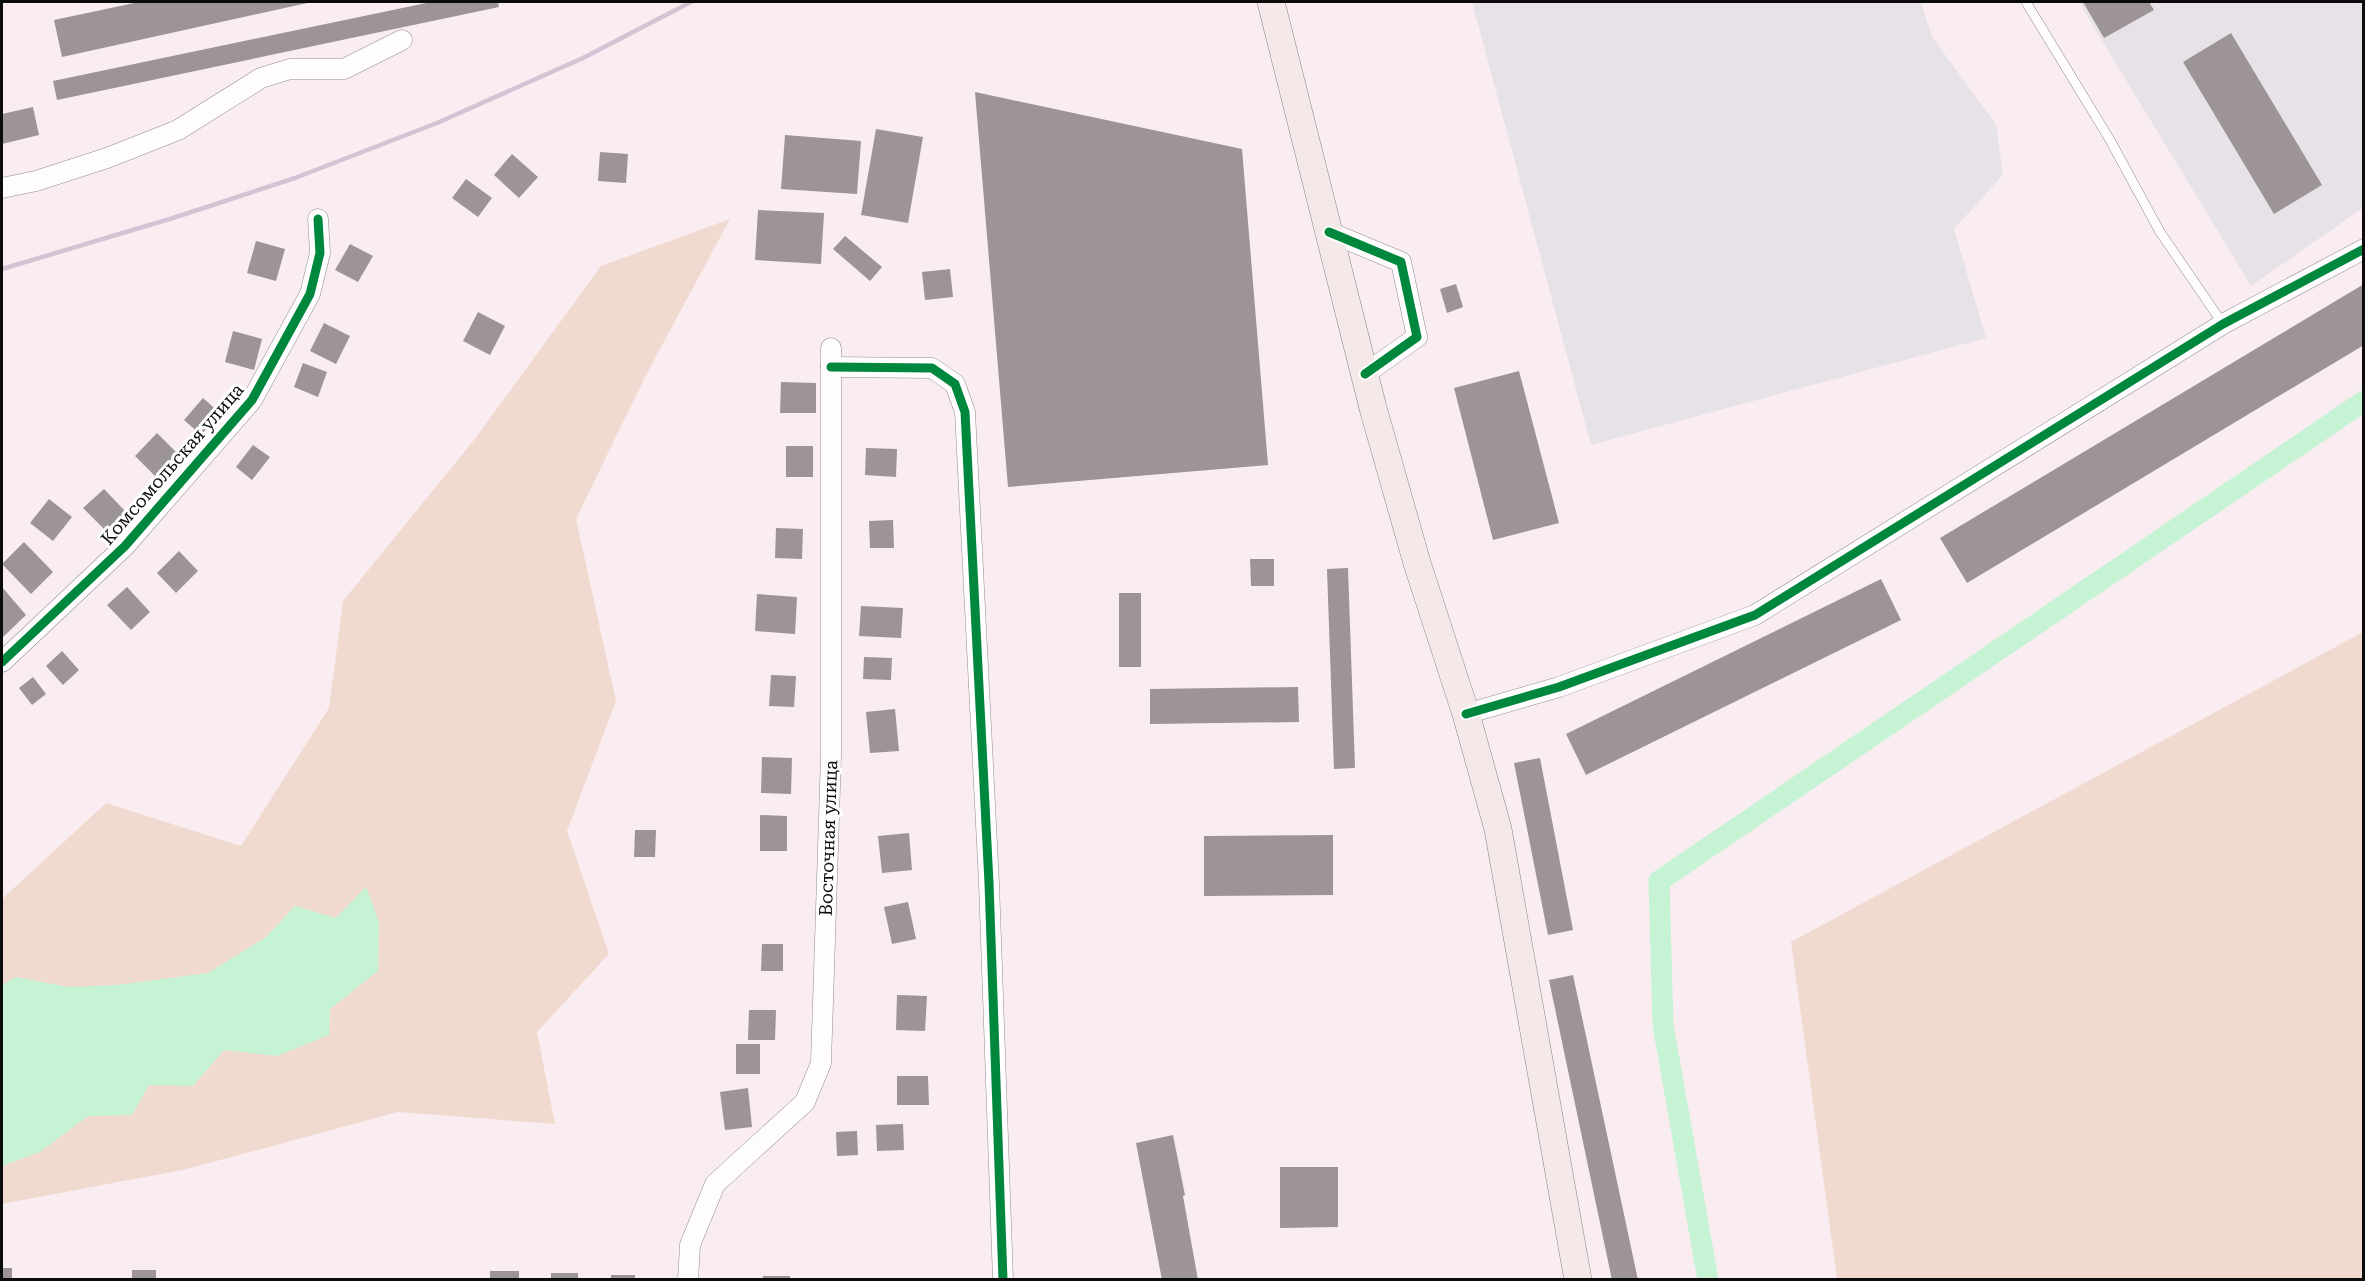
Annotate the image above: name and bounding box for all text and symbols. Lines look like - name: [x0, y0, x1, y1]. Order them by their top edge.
- street label: Комсомольская улица: [96, 379, 248, 549]
- street label: Восточная улица: [815, 759, 841, 916]

